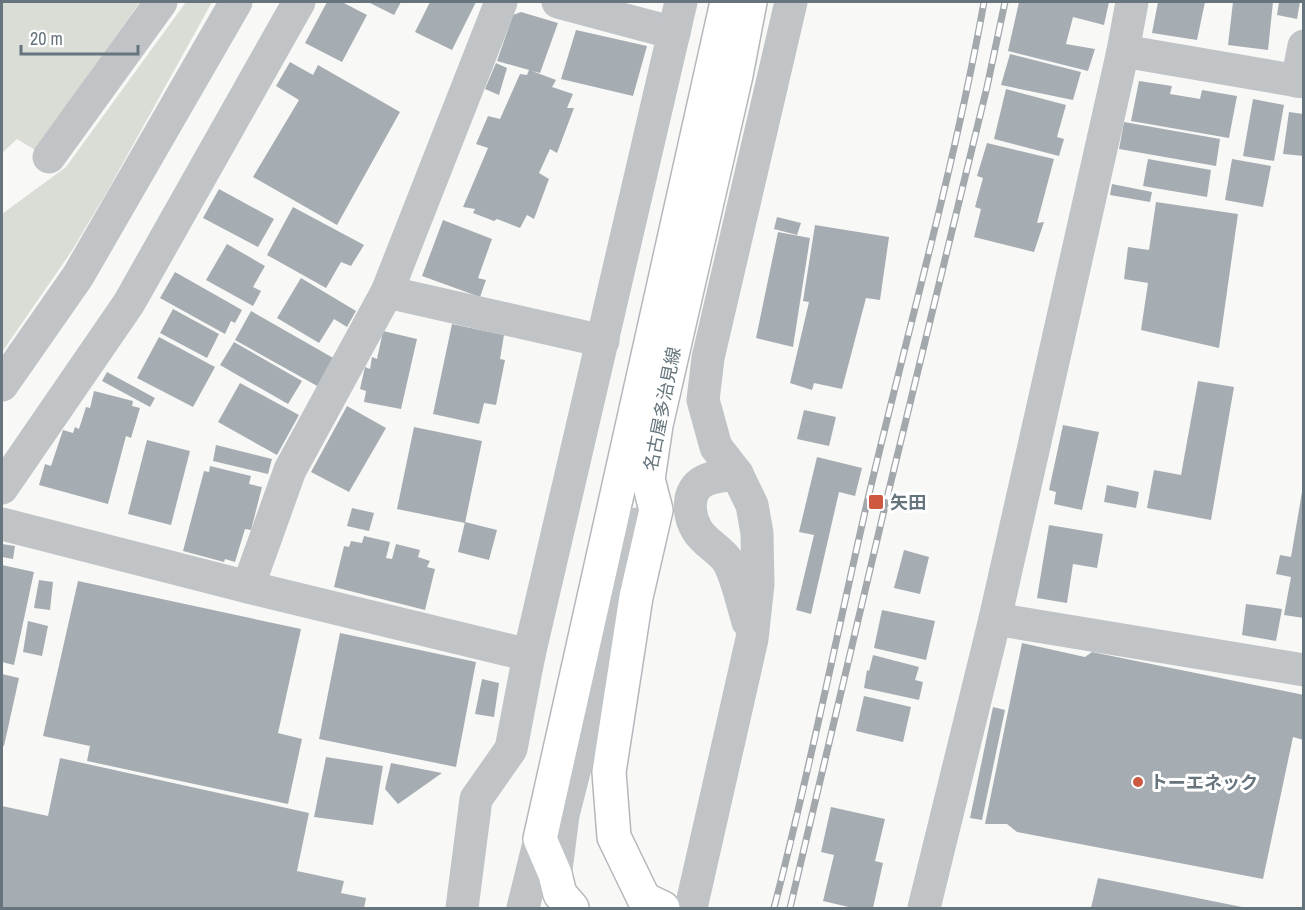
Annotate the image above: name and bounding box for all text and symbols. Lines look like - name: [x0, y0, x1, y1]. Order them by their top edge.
- scale bar: [21, 18, 138, 56]
- text: 20 m: [30, 26, 63, 51]
- street label: 名古屋多治見線: [638, 345, 686, 473]
- place label: 矢田: [890, 490, 926, 515]
- marker: 矢田: [867, 493, 885, 511]
- place label: トーエネック: [1150, 770, 1258, 795]
- marker: トーエネック: [1131, 775, 1145, 789]

